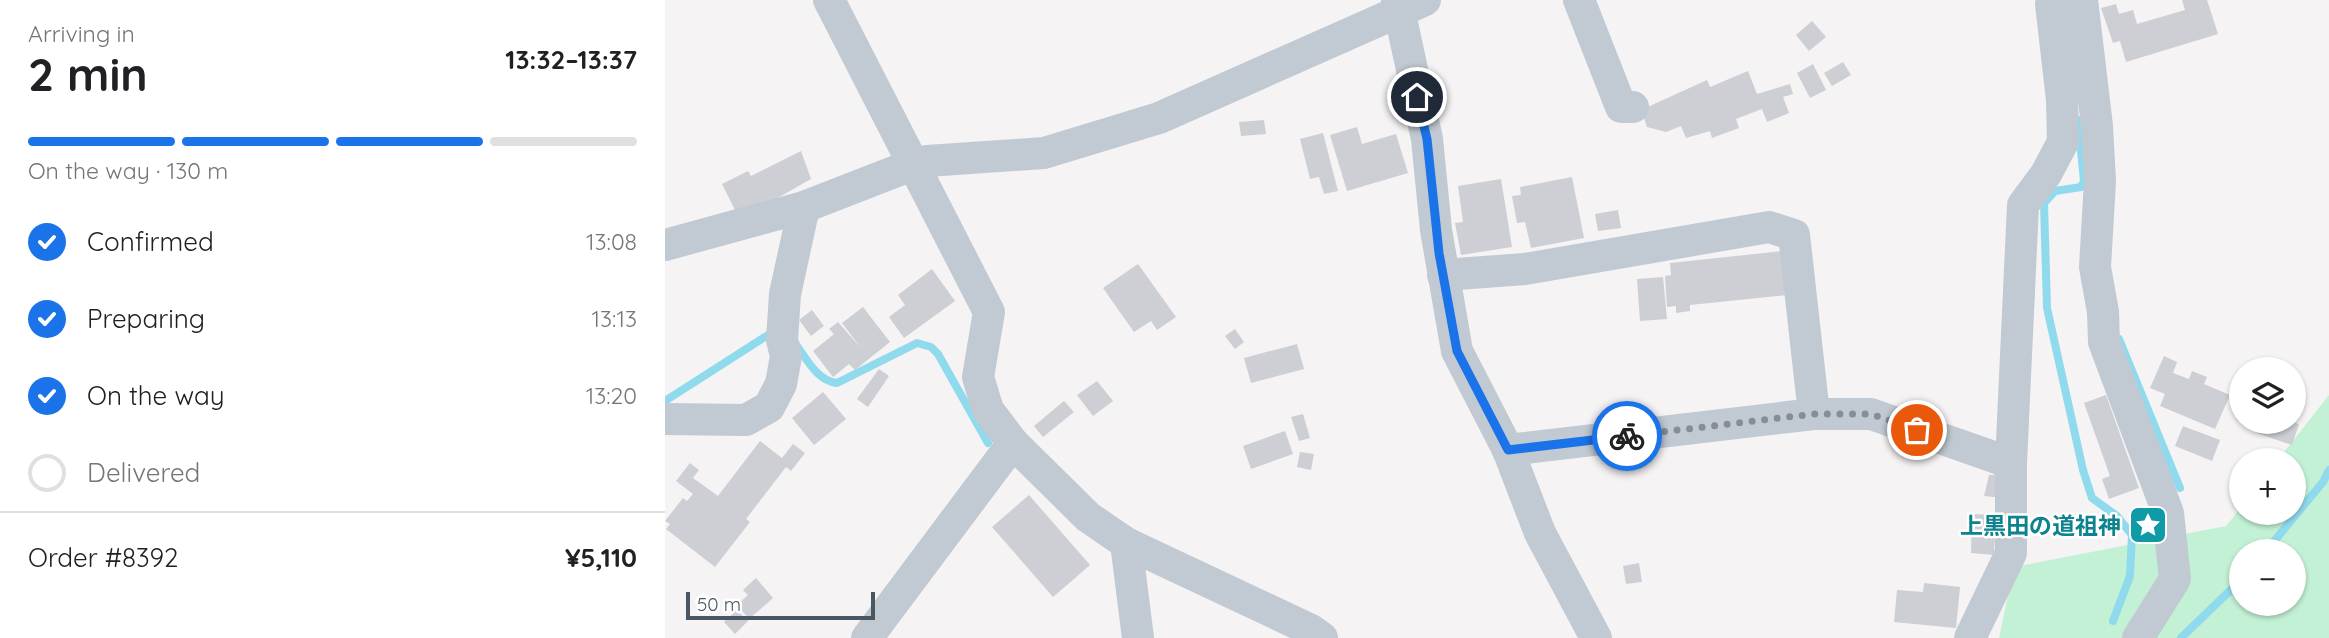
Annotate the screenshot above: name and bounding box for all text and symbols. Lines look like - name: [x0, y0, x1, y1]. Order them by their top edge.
- text: Arriving in: [28, 19, 135, 48]
- text: 13:32–13:37: [505, 43, 637, 76]
- text: 2 min: [28, 45, 148, 103]
- pin: [1387, 67, 1447, 127]
- icon: home: [1398, 78, 1436, 116]
- text: On the way · 130 m: [28, 156, 228, 185]
- icon: check: [28, 223, 66, 261]
- text: Confirmed: [87, 225, 214, 258]
- text: 13:08: [586, 227, 637, 256]
- icon: check: [28, 300, 66, 338]
- text: Preparing: [87, 302, 205, 335]
- text: 13:13: [592, 304, 637, 333]
- map controls: [2229, 357, 2306, 616]
- button: layers: [2229, 357, 2306, 434]
- icon: check: [28, 377, 66, 415]
- text: On the way: [87, 379, 225, 412]
- text: 13:20: [586, 381, 637, 410]
- pin: [1887, 400, 1947, 460]
- courier: [1592, 401, 1662, 471]
- icon: bag: [1898, 411, 1936, 449]
- icon: bike: [1608, 417, 1646, 455]
- button: +: [2229, 448, 2306, 525]
- text: Delivered: [87, 456, 200, 489]
- place icon: 上黒田の道祖神: [2127, 504, 2169, 546]
- place label: 上黒田の道祖神: [1960, 511, 2121, 540]
- button: −: [2229, 539, 2306, 616]
- text: Order #8392: [28, 541, 179, 574]
- text: ¥5,110: [565, 541, 637, 574]
- scale bar: [686, 589, 875, 621]
- text: 50 m: [697, 592, 741, 616]

